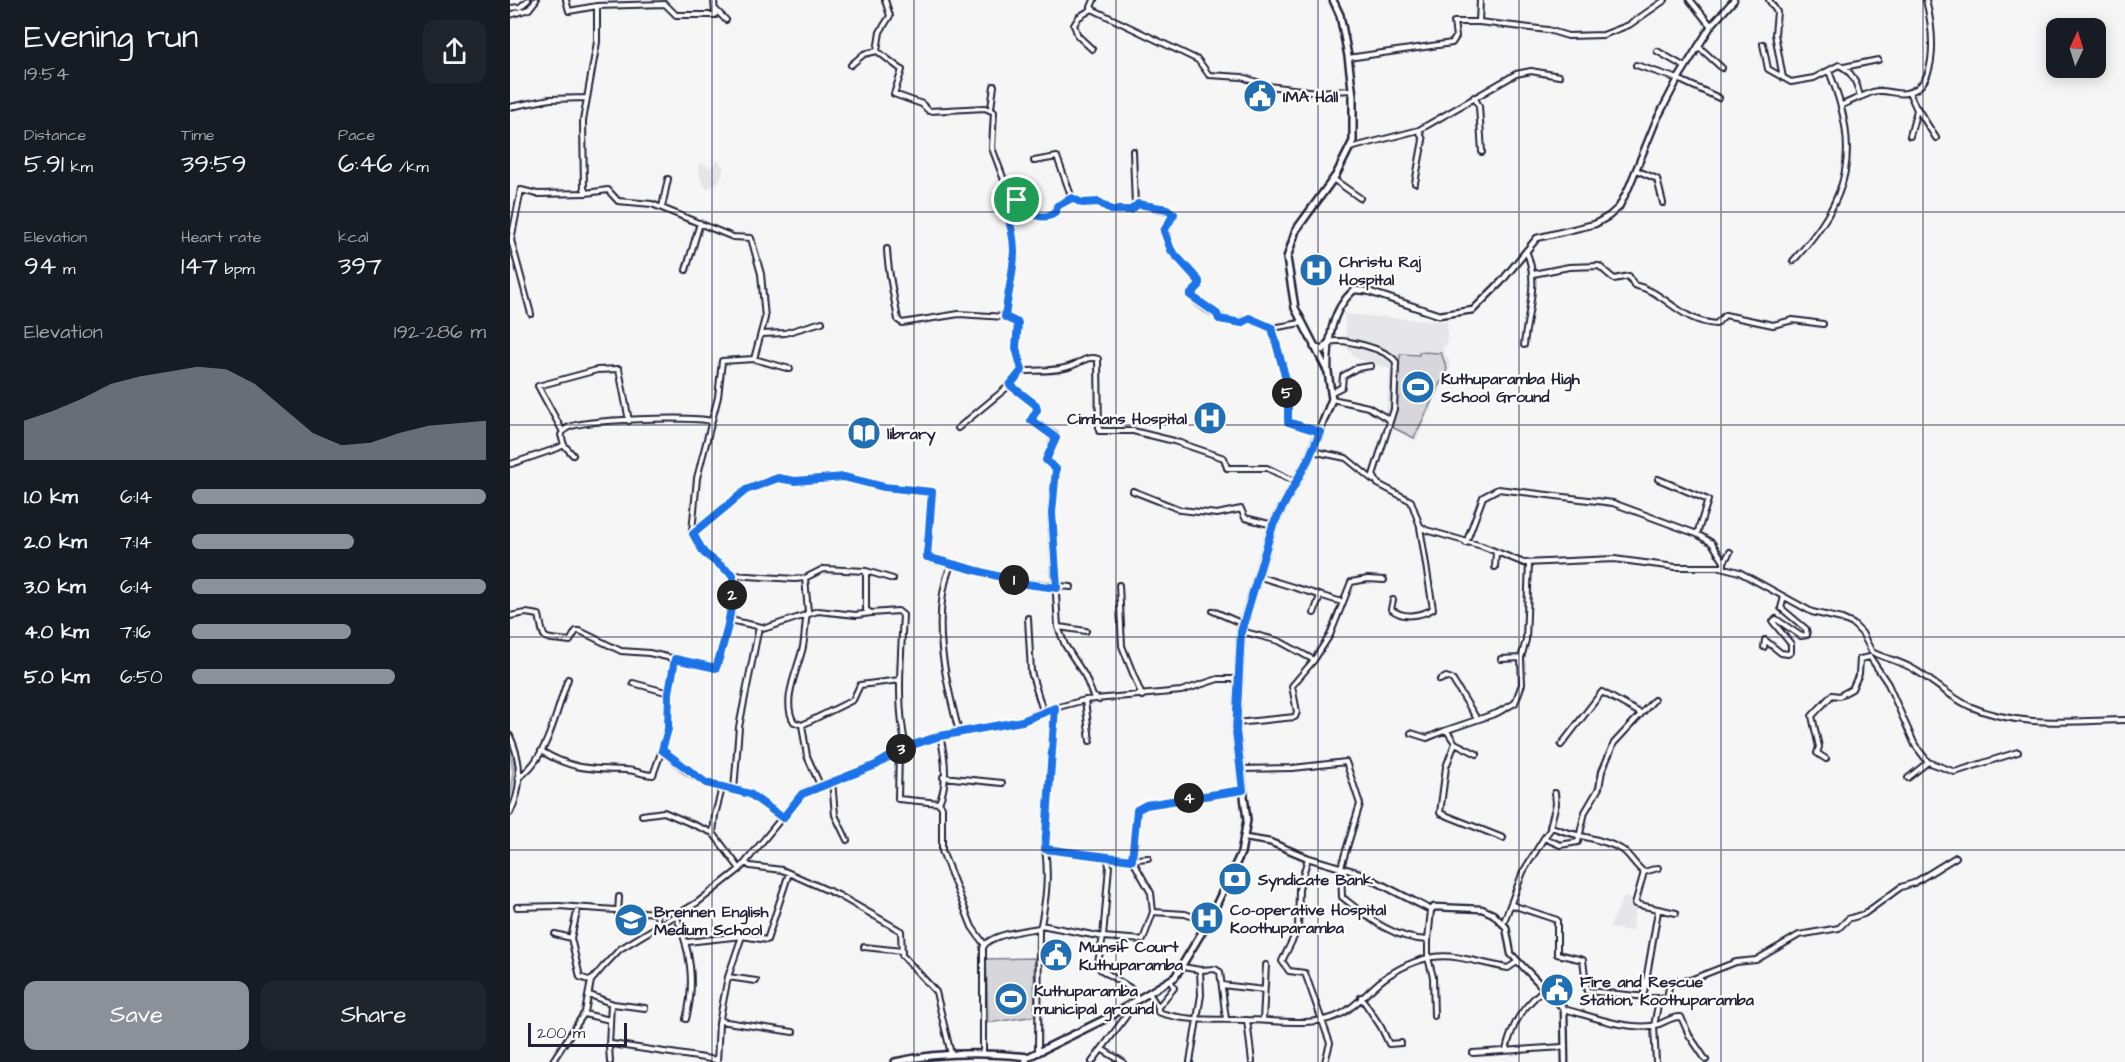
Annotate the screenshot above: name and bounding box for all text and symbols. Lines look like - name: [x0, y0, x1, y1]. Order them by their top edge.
- text: Evening run: [24, 14, 198, 60]
- north arrow: [2046, 18, 2106, 78]
- map controls: [2046, 18, 2106, 78]
- button: share: [423, 20, 486, 83]
- text: 19:54: [24, 60, 69, 88]
- public building icon: IMA Hall: [1242, 78, 1278, 114]
- place label: IMA Hall: [1283, 86, 1339, 108]
- text: Distance: [24, 124, 86, 146]
- text: Time: [181, 124, 215, 146]
- text: Pace: [338, 124, 375, 146]
- text: 5.91: [24, 146, 64, 182]
- text: 39:59: [181, 146, 247, 182]
- text: 6:46: [338, 146, 393, 182]
- text: km: [64, 156, 93, 178]
- text: /km: [393, 156, 429, 178]
- pin: [991, 174, 1042, 225]
- icon: arrive: [1000, 183, 1033, 216]
- text: Elevation: [24, 226, 87, 248]
- text: Heart rate: [181, 226, 261, 248]
- text: kcal: [338, 226, 369, 248]
- text: 94: [24, 248, 57, 284]
- text: 147: [181, 248, 218, 284]
- text: 397: [338, 248, 382, 284]
- place label: Christu Raj Hospital: [1339, 251, 1422, 291]
- hospital icon: Christu Raj Hospital: [1298, 252, 1334, 288]
- text: m: [57, 258, 75, 280]
- text: bpm: [218, 258, 255, 280]
- text: Elevation: [24, 318, 103, 346]
- text: 192–286 m: [394, 318, 486, 346]
- place label: Kuthuparamba High School Ground: [1440, 368, 1581, 408]
- sports icon: Kuthuparamba High School Ground: [1400, 369, 1436, 405]
- pin: 5: [1272, 378, 1302, 408]
- text: 5: [1281, 382, 1293, 404]
- hospital icon: Cimhans Hospital: [1192, 400, 1228, 436]
- place label: Cimhans Hospital: [1067, 408, 1187, 430]
- library icon: library: [846, 415, 882, 451]
- place label: library: [887, 423, 936, 446]
- text: 1.0 km: [24, 483, 78, 511]
- text: 6:14: [120, 483, 152, 511]
- text: 2.0 km: [24, 528, 87, 556]
- text: 7:14: [120, 528, 152, 556]
- pin: 1: [999, 565, 1029, 595]
- text: 1: [1013, 569, 1015, 591]
- text: 3.0 km: [24, 573, 85, 601]
- text: 6:14: [120, 573, 152, 601]
- pin: 2: [717, 580, 747, 610]
- text: 2: [727, 584, 737, 606]
- text: 4.0 km: [24, 618, 89, 646]
- text: 7:16: [120, 618, 151, 646]
- text: 5.0 km: [24, 663, 89, 691]
- text: 6:50: [120, 663, 163, 691]
- pin: 3: [886, 734, 916, 764]
- text: 3: [897, 738, 905, 760]
- pin: 4: [1174, 783, 1204, 813]
- text: 4: [1184, 787, 1194, 809]
- bank icon: Syndicate Bank: [1217, 861, 1253, 897]
- place label: Syndicate Bank: [1257, 869, 1373, 892]
- place label: Co-operative Hospital Koothuparamba: [1230, 899, 1387, 939]
- hospital icon: Co-operative Hospital Koothuparamba: [1189, 900, 1225, 936]
- place label: Brennen English Medium School: [654, 901, 770, 941]
- school or university icon: Brennen English Medium School: [613, 902, 649, 938]
- place label: Munsif Court Kuthuparamba: [1079, 936, 1184, 976]
- public building icon: Munsif Court Kuthuparamba: [1038, 937, 1074, 973]
- place label: Fire and Rescue Station, Koothuparamba: [1579, 971, 1755, 1011]
- public building icon: Fire and Rescue Station, Koothuparamba: [1539, 972, 1575, 1008]
- place label: Kuthuparamba municipal ground: [1034, 980, 1155, 1022]
- button: Save: [24, 981, 249, 1050]
- button: Share: [261, 981, 486, 1050]
- sports icon: Kuthuparamba municipal ground: [993, 981, 1029, 1017]
- scale bar: [528, 1020, 627, 1048]
- text: 200 m: [537, 1022, 585, 1044]

